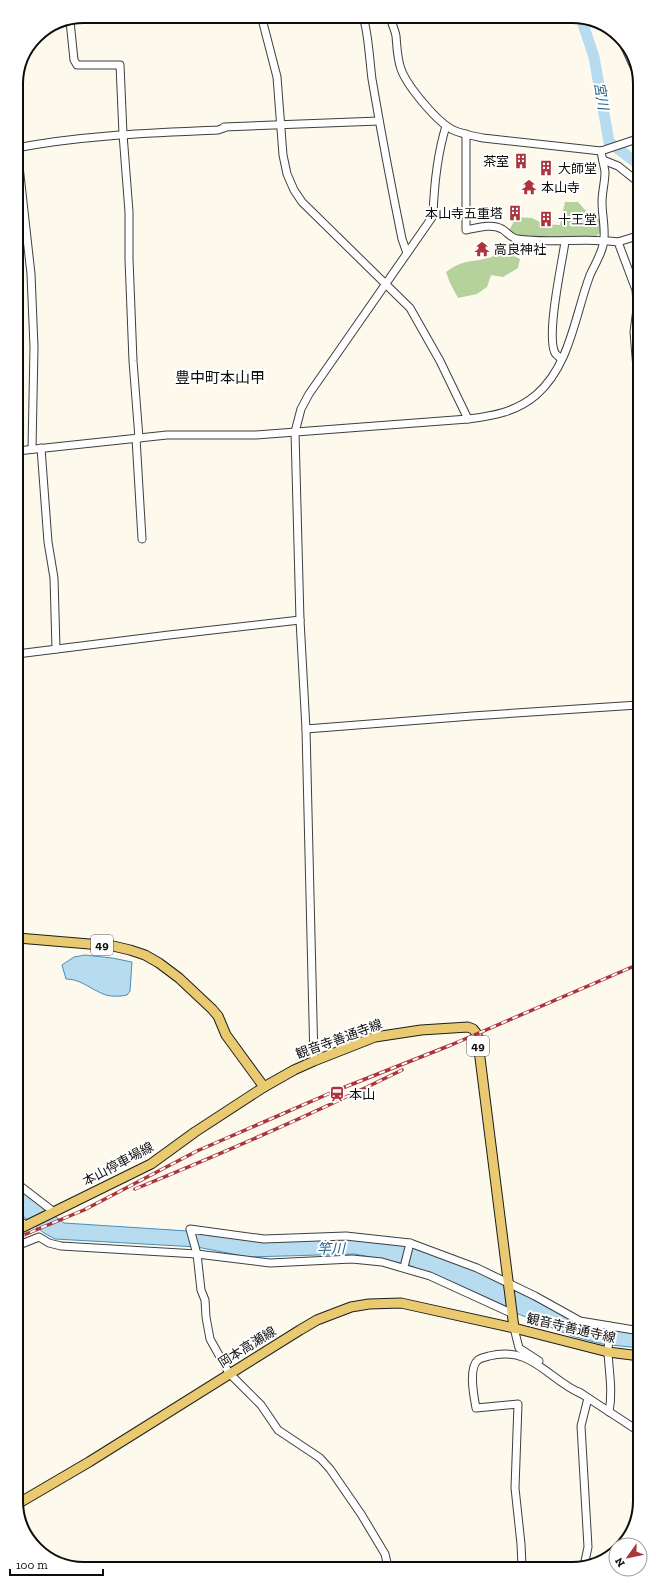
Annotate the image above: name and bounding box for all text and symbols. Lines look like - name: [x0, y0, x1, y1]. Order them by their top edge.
- water label: 宮川: [590, 81, 612, 113]
- building icon: 茶室: [512, 152, 530, 170]
- place label: 茶室: [483, 154, 509, 169]
- building icon: 大師堂: [537, 159, 555, 177]
- place label: 大師堂: [558, 161, 597, 176]
- temple icon: 本山寺: [520, 178, 538, 196]
- place label: 本山寺: [541, 180, 580, 195]
- building icon: 本山寺五重塔: [506, 204, 524, 222]
- place label: 本山寺五重塔: [425, 206, 503, 221]
- building icon: 十王堂: [537, 210, 555, 228]
- place label: 十王堂: [558, 212, 597, 227]
- temple icon: 高良神社: [473, 240, 491, 258]
- place label: 高良神社: [494, 242, 546, 257]
- district label: 豊中町本山甲: [175, 369, 265, 387]
- road number: 49: [91, 935, 113, 955]
- street label: 観音寺善通寺線: [294, 1016, 384, 1062]
- road number: 49: [467, 1036, 489, 1056]
- station icon: 本山: [328, 1085, 346, 1103]
- place label: 本山: [349, 1087, 375, 1102]
- street label: 本山停車場線: [80, 1139, 156, 1189]
- water label: 竿川: [317, 1240, 347, 1258]
- street label: 観音寺善通寺線: [525, 1310, 617, 1346]
- street label: 岡本高瀬線: [215, 1323, 279, 1371]
- north arrow: [608, 1537, 648, 1577]
- scale bar: [10, 1551, 103, 1577]
- text: N: [612, 1555, 628, 1569]
- text: 100 m: [16, 1558, 48, 1572]

